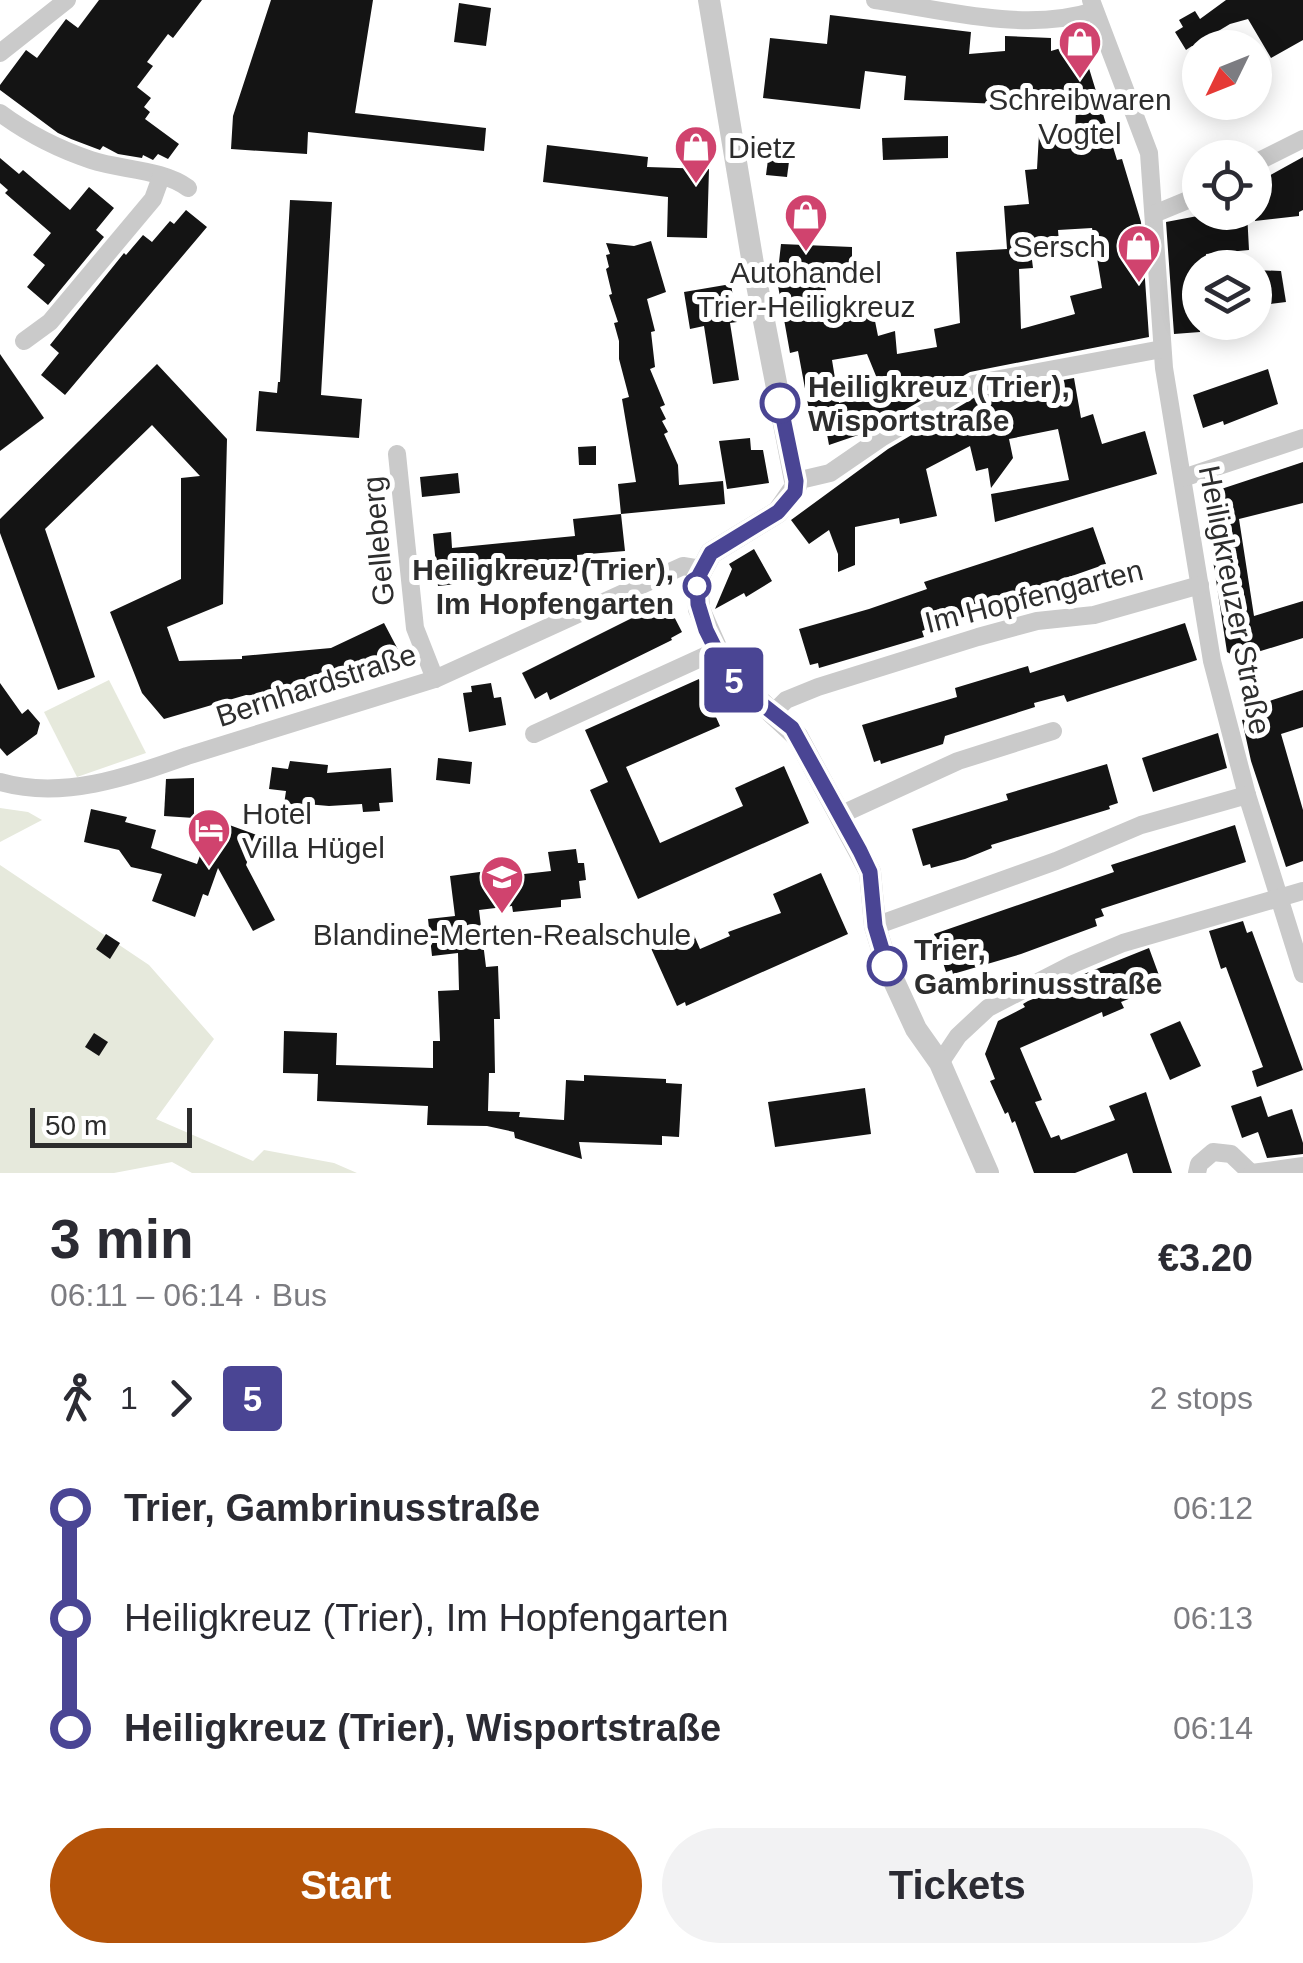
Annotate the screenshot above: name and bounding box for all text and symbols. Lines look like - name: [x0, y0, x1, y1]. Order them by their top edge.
- shop icon: Schreibwaren Vogtel: [1057, 19, 1103, 80]
- north arrow: [1182, 30, 1272, 120]
- map controls: [1182, 30, 1272, 340]
- place label: Schreibwaren Vogtel: [988, 83, 1172, 150]
- shop icon: Dietz: [673, 124, 719, 185]
- place label: Dietz: [728, 131, 796, 164]
- button: locate: [1182, 140, 1272, 230]
- shop icon: Autohandel Trier-Heiligkreuz: [783, 192, 829, 253]
- shop icon: Sersch: [1116, 223, 1162, 284]
- place label: Sersch: [1013, 230, 1106, 263]
- button: layers: [1182, 250, 1272, 340]
- place label: Autohandel Trier-Heiligkreuz: [697, 256, 915, 323]
- place label: Heiligkreuz (Trier), Wisportstraße: [808, 370, 1070, 437]
- marker: Heiligkreuz (Trier), Wisportstraße: [761, 384, 799, 422]
- street label: Heiligkreuzer Straße: [1193, 463, 1277, 737]
- street label: Gelleberg: [356, 475, 400, 607]
- place label: Heiligkreuz (Trier), Im Hopfengarten: [412, 553, 674, 620]
- street label: Im Hopfengarten: [922, 553, 1146, 639]
- marker: Heiligkreuz (Trier), Im Hopfengarten: [684, 573, 710, 599]
- street label: Bernhardstraße: [212, 637, 420, 733]
- line badge: 5: [702, 648, 766, 712]
- text: 5: [724, 661, 744, 700]
- place label: Hotel Villa Hügel: [242, 797, 385, 864]
- hotel icon: Hotel Villa Hügel: [186, 807, 232, 868]
- school or university icon: Blandine-Merten-Realschule: [479, 854, 525, 915]
- place label: Blandine-Merten-Realschule: [313, 918, 691, 951]
- place label: Trier, Gambrinusstraße: [914, 933, 1162, 1000]
- marker: Trier, Gambrinusstraße: [868, 947, 906, 985]
- scale bar: [30, 1103, 192, 1148]
- text: 50 m: [45, 1110, 107, 1141]
- text: 3 min: [50, 1208, 194, 1270]
- text: €3.20: [1158, 1237, 1253, 1279]
- text: 06:11 – 06:14 · Bus: [50, 1277, 327, 1313]
- icon: walk: [50, 1371, 105, 1426]
- icon: forward: [153, 1371, 208, 1426]
- text: 5: [243, 1379, 262, 1418]
- text: 1: [120, 1380, 138, 1416]
- text: 2 stops: [1150, 1380, 1253, 1416]
- text: Trier, Gambrinusstraße: [124, 1487, 540, 1529]
- text: 06:12: [1173, 1490, 1253, 1526]
- text: Heiligkreuz (Trier), Im Hopfengarten: [124, 1597, 729, 1639]
- text: 06:13: [1173, 1600, 1253, 1636]
- text: Heiligkreuz (Trier), Wisportstraße: [124, 1707, 721, 1749]
- text: 06:14: [1173, 1710, 1253, 1746]
- button: Start: [50, 1828, 642, 1943]
- button: Tickets: [662, 1828, 1253, 1943]

